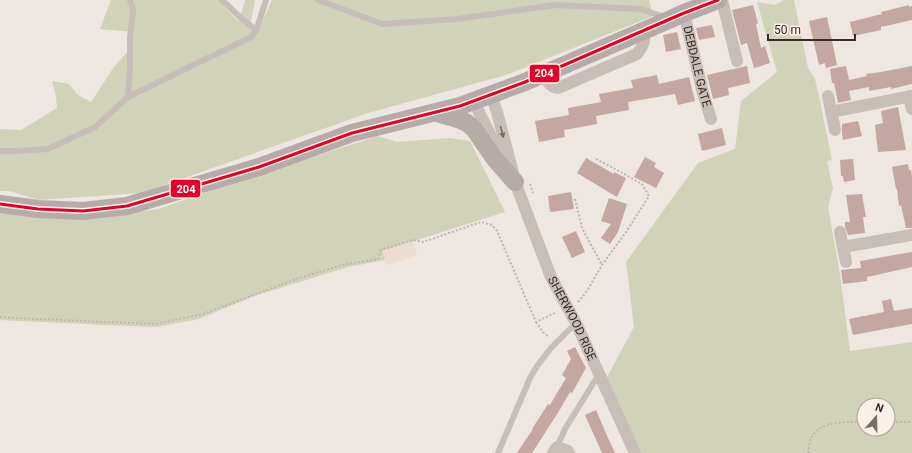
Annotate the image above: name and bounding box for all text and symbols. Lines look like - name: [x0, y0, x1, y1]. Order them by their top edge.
- scale bar: [768, 16, 855, 42]
- text: 50 m: [774, 23, 801, 37]
- street label: DEBDALE GATE: [680, 24, 714, 109]
- line badge: 204: [529, 64, 560, 83]
- text: 204: [535, 67, 554, 80]
- one-way arrow: [499, 127, 505, 139]
- line badge: 204: [170, 179, 201, 198]
- text: 204: [177, 183, 196, 196]
- street label: SHERWOOD RISE: [545, 274, 599, 363]
- north arrow: [856, 397, 896, 437]
- text: N: [873, 401, 885, 416]

